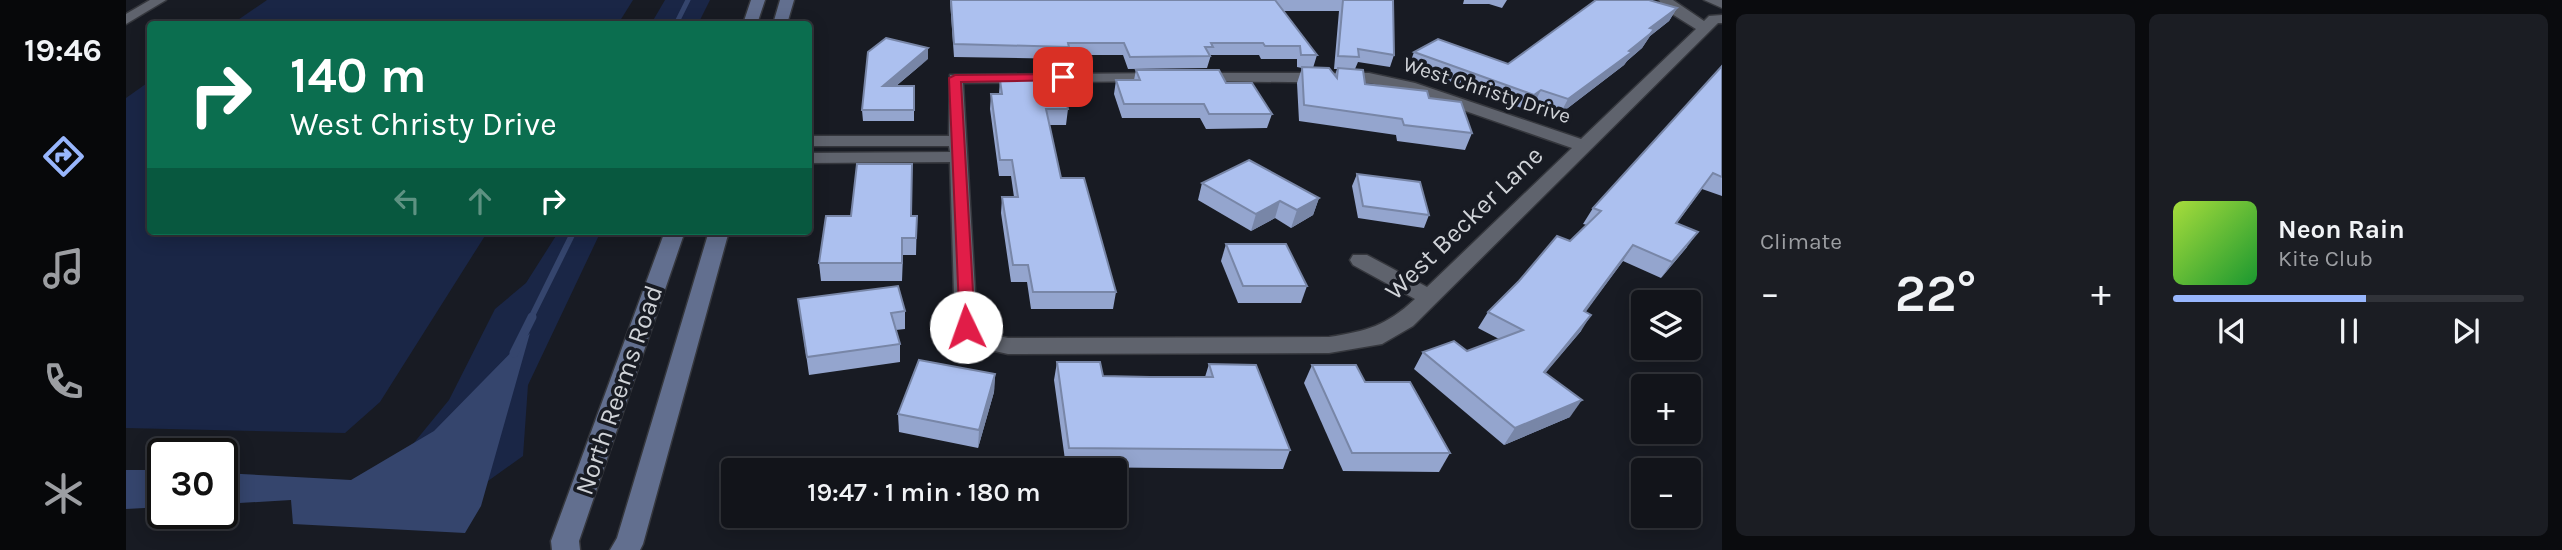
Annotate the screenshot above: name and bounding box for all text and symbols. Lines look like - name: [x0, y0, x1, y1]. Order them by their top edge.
- text: 19:46: [24, 32, 102, 69]
- text: 140 m: [290, 47, 427, 104]
- pin: [1033, 47, 1093, 107]
- icon: right: [175, 49, 266, 140]
- street label: West Christy Drive: [1400, 52, 1574, 128]
- icon: arrive: [1044, 58, 1082, 96]
- text: West Christy Drive: [290, 106, 557, 143]
- icon: directions: [39, 132, 88, 181]
- street label: West Becker Lane: [1379, 140, 1549, 306]
- icon: left: [388, 182, 426, 220]
- icon: ahead: [461, 182, 499, 220]
- icon: right: [534, 182, 572, 220]
- text: Neon Rain: [2278, 214, 2405, 245]
- text: Climate: [1760, 228, 1842, 255]
- icon: music: [39, 244, 88, 293]
- text: Kite Club: [2278, 245, 2373, 272]
- text: 22°: [1895, 263, 1976, 324]
- text: −: [1760, 271, 1780, 316]
- text: +: [2091, 271, 2111, 316]
- street label: North Reems Road: [569, 281, 669, 499]
- position arrow: [929, 290, 1003, 364]
- map controls: [1631, 290, 1701, 528]
- button: layers: [1631, 290, 1701, 360]
- icon: previous: [2213, 312, 2251, 350]
- icon: pause: [2330, 312, 2368, 350]
- icon: next: [2447, 312, 2485, 350]
- icon: phone: [39, 357, 88, 406]
- button: +: [1631, 374, 1701, 444]
- speed limit sign: 30: [147, 438, 238, 529]
- button: −: [1631, 458, 1701, 528]
- icon: climate: [39, 469, 88, 518]
- text: 19:47 · 1 min · 180 m: [807, 477, 1041, 508]

